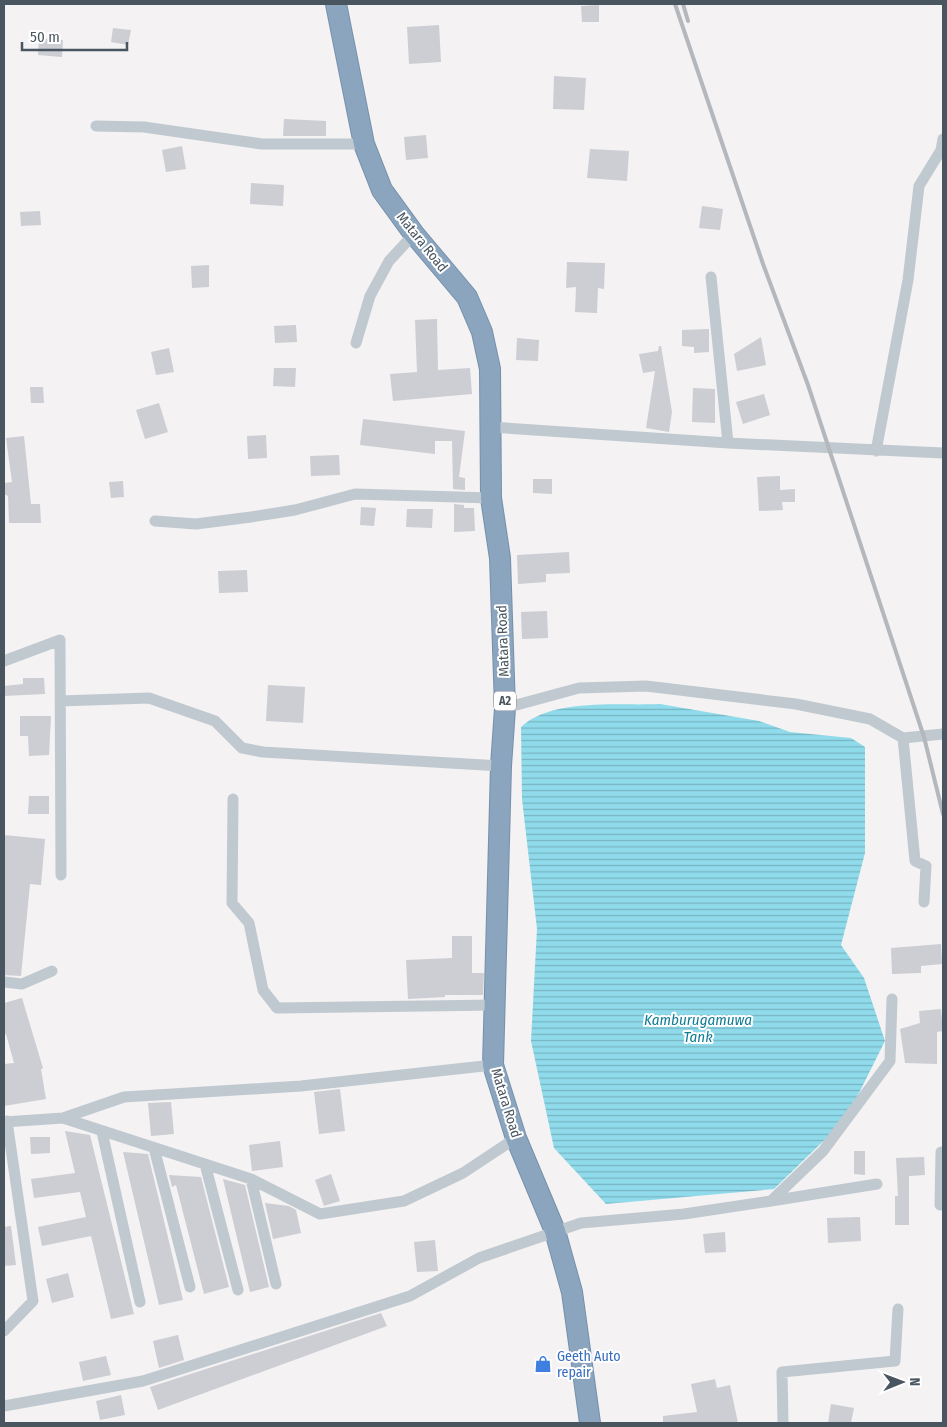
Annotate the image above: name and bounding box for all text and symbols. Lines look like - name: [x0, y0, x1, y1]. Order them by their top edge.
- scale bar: [22, 20, 128, 52]
- text: 50 m: [30, 28, 60, 46]
- street label: Matara Road: [393, 209, 451, 275]
- street label: Matara Road: [493, 605, 513, 677]
- road number: A2: [494, 691, 516, 710]
- water label: Kamburugamuwa Tank: [644, 1011, 752, 1046]
- street label: Matara Road: [487, 1066, 525, 1140]
- place label: Geeth Auto repair: [557, 1348, 621, 1381]
- shop icon: Geeth Auto repair: [533, 1354, 553, 1374]
- north arrow: [877, 1357, 927, 1407]
- text: N: [906, 1377, 923, 1386]

